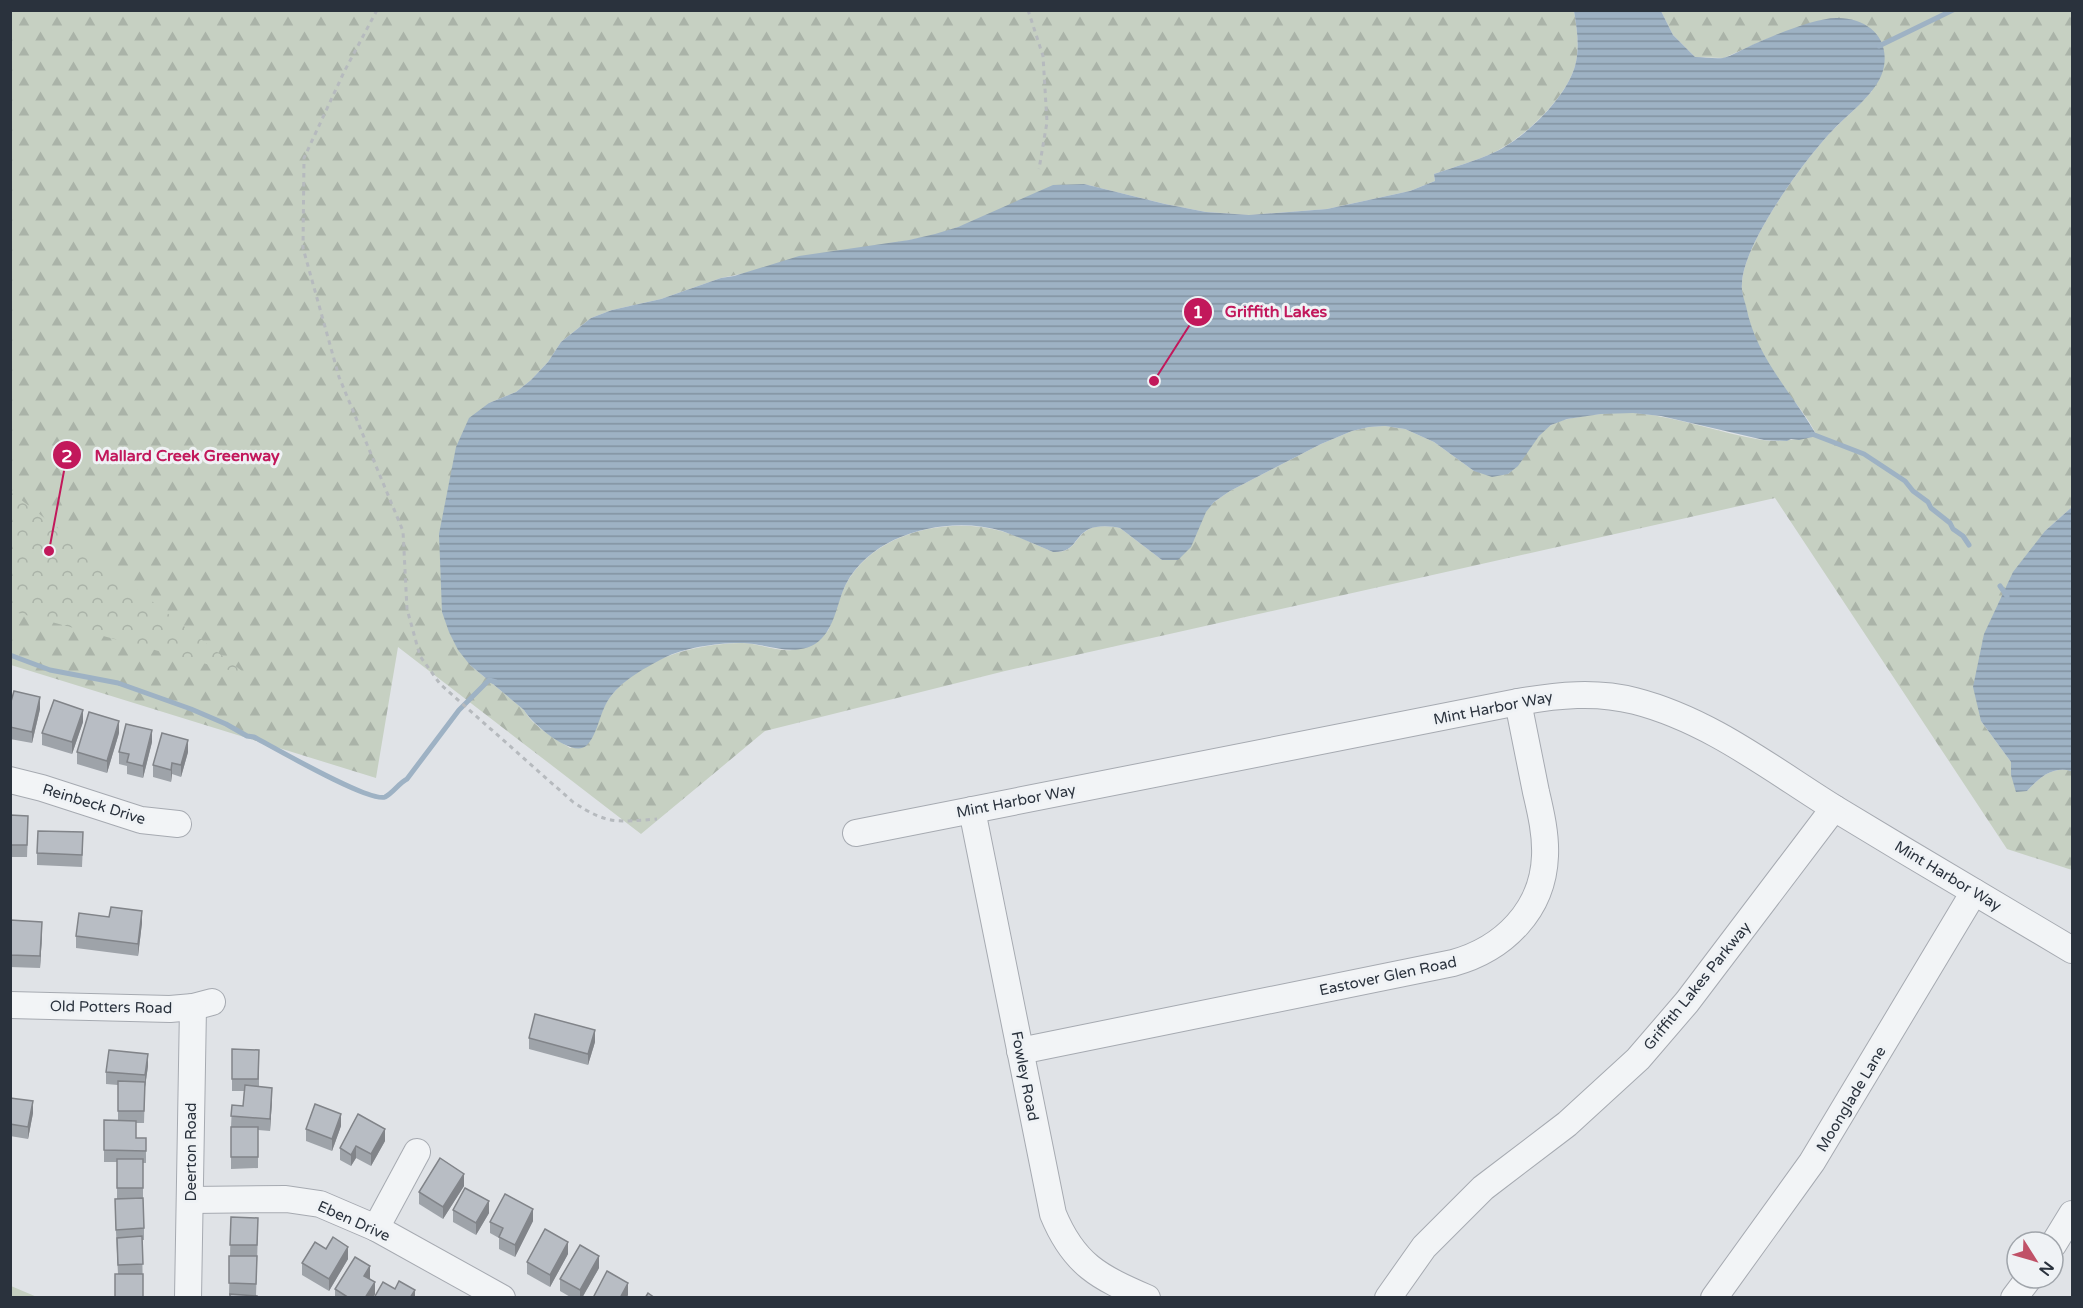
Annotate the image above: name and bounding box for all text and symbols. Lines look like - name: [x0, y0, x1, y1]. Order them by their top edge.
- callout: Griffith Lakes: [1183, 295, 1339, 329]
- text: 1: [1192, 301, 1204, 323]
- text: Griffith Lakes: [1225, 302, 1327, 322]
- callout: Mallard Creek Greenway: [52, 438, 291, 472]
- text: 2: [61, 445, 73, 467]
- text: Mallard Creek Greenway: [94, 446, 280, 466]
- street label: Mint Harbor Way: [1432, 688, 1554, 728]
- street label: Reinbeck Drive: [40, 780, 148, 828]
- street label: Mint Harbor Way: [955, 781, 1077, 821]
- street label: Mint Harbor Way: [1891, 837, 2005, 915]
- street label: Griffith Lakes Parkway: [1640, 918, 1754, 1054]
- street label: Eastover Glen Road: [1318, 953, 1458, 999]
- street label: Old Potters Road: [50, 997, 172, 1017]
- street label: Fowley Road: [1007, 1030, 1043, 1122]
- street label: Moonglade Lane: [1812, 1043, 1890, 1155]
- street label: Deerton Road: [182, 1102, 200, 1202]
- street label: Eben Drive: [315, 1197, 393, 1245]
- north arrow: [2005, 1230, 2065, 1290]
- text: N: [2034, 1257, 2058, 1280]

